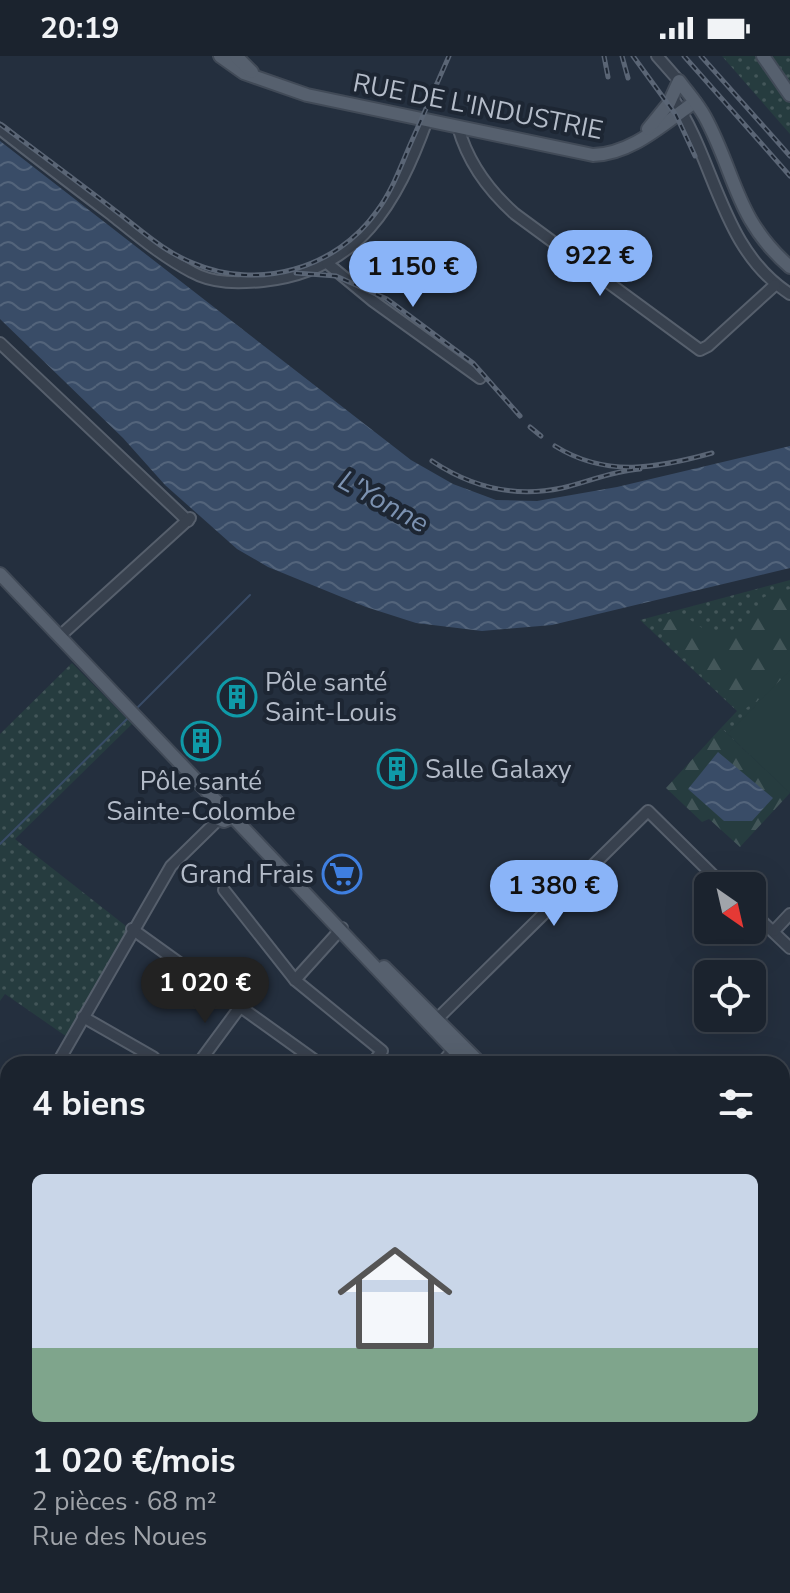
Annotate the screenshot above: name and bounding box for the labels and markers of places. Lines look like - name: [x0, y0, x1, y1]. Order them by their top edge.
- pin: 922 €: [544, 230, 656, 298]
- pin: 1 150 €: [339, 241, 487, 309]
- place label: Pôle santé Saint-Louis: [265, 665, 397, 730]
- building icon: Pôle santé Saint-Louis: [216, 676, 258, 718]
- building icon: Pôle santé Sainte-Colombe: [180, 720, 222, 762]
- building icon: Salle Galaxy: [376, 748, 418, 790]
- place label: Salle Galaxy: [425, 752, 572, 787]
- place label: Pôle santé Sainte-Colombe: [106, 764, 296, 829]
- supermarket icon: Grand Frais: [321, 853, 363, 895]
- place label: Grand Frais: [180, 857, 314, 892]
- pin: 1 380 €: [480, 860, 628, 928]
- pin: 1 020 €: [131, 957, 279, 1025]

